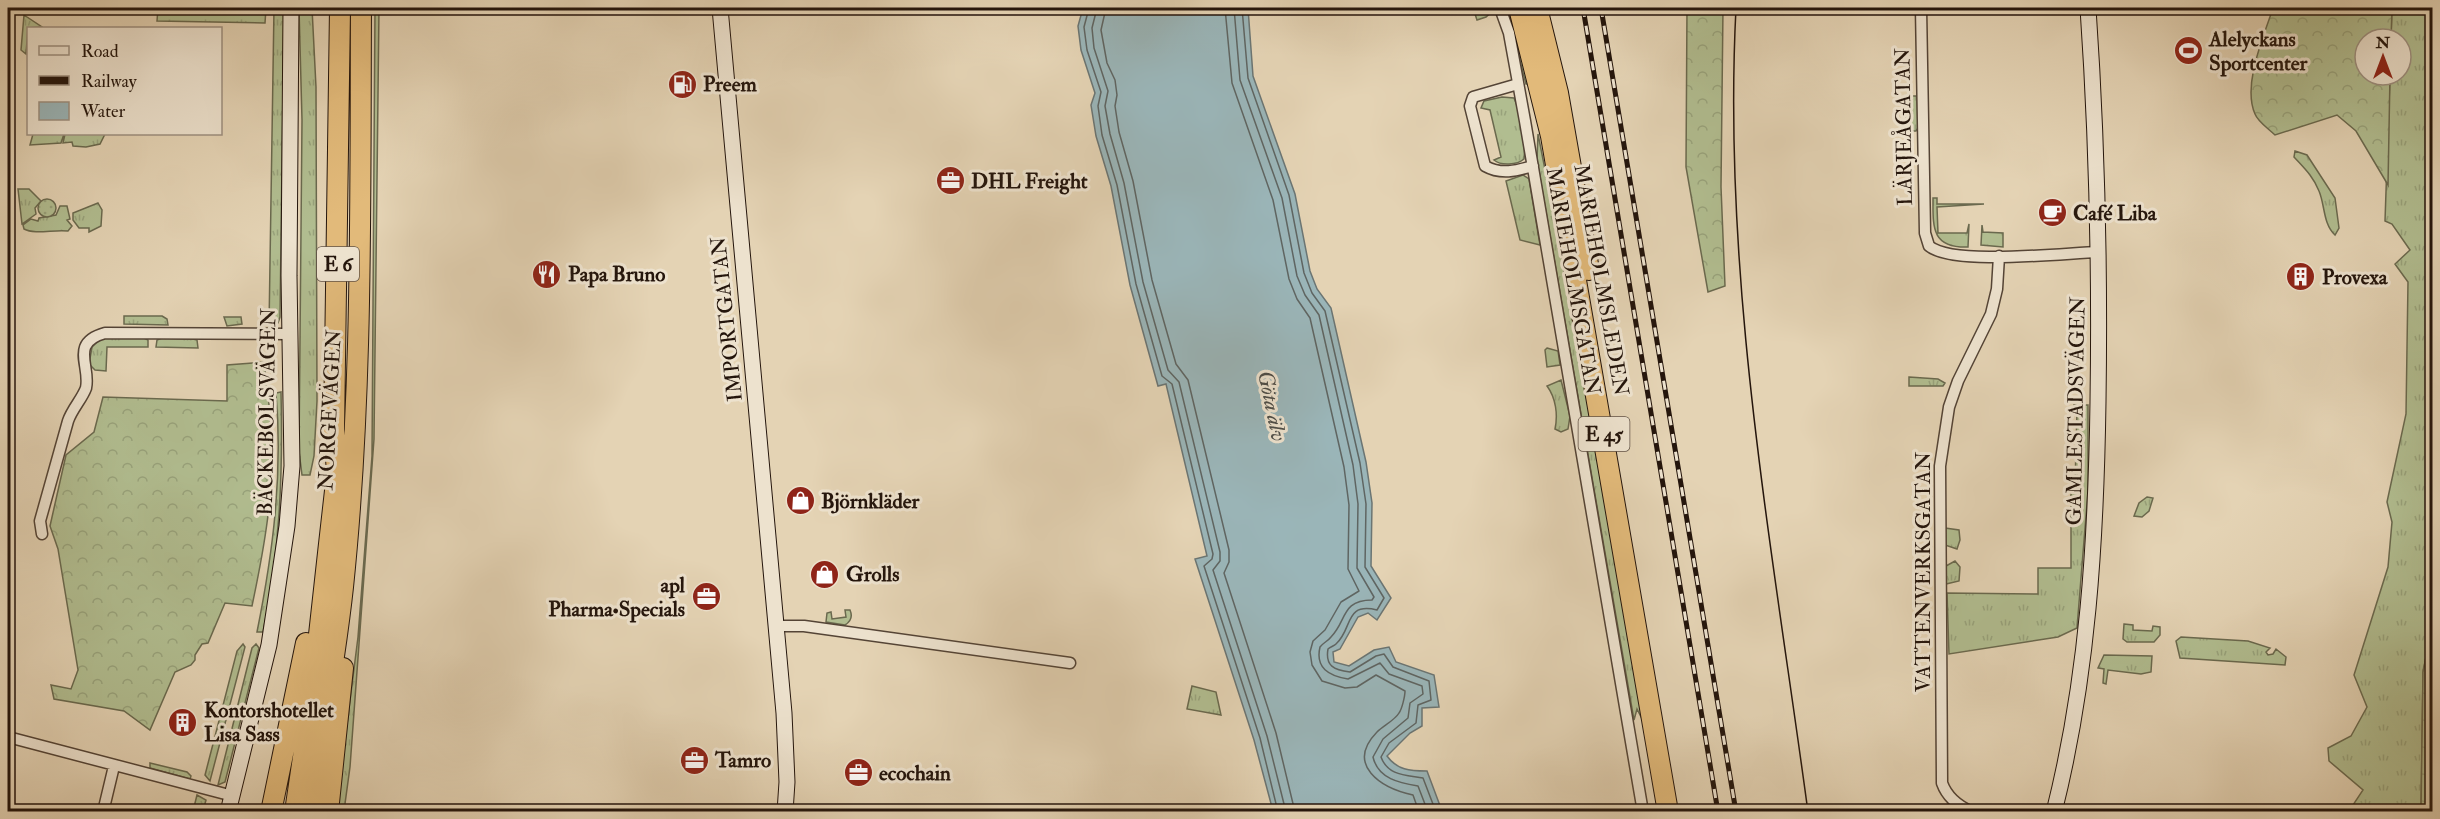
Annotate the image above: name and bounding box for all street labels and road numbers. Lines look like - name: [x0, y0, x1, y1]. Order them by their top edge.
- street label: LÄRJEÅGATAN: [1889, 48, 1919, 206]
- street label: MARIEHOLMSLEDEN: [1567, 162, 1635, 398]
- street label: MARIEHOLMSGATAN: [1540, 165, 1606, 397]
- street label: IMPORTGATAN: [705, 235, 749, 403]
- road number: E 6: [317, 247, 359, 281]
- street label: GAMLESTADSVÄGEN: [2061, 296, 2091, 526]
- street label: BÄCKEBOLSVÄGEN: [252, 308, 282, 516]
- street label: NORGEVÄGEN: [312, 329, 348, 491]
- road number: E 45: [1578, 417, 1630, 451]
- street label: VATTENVERKSGATAN: [1910, 452, 1937, 692]

